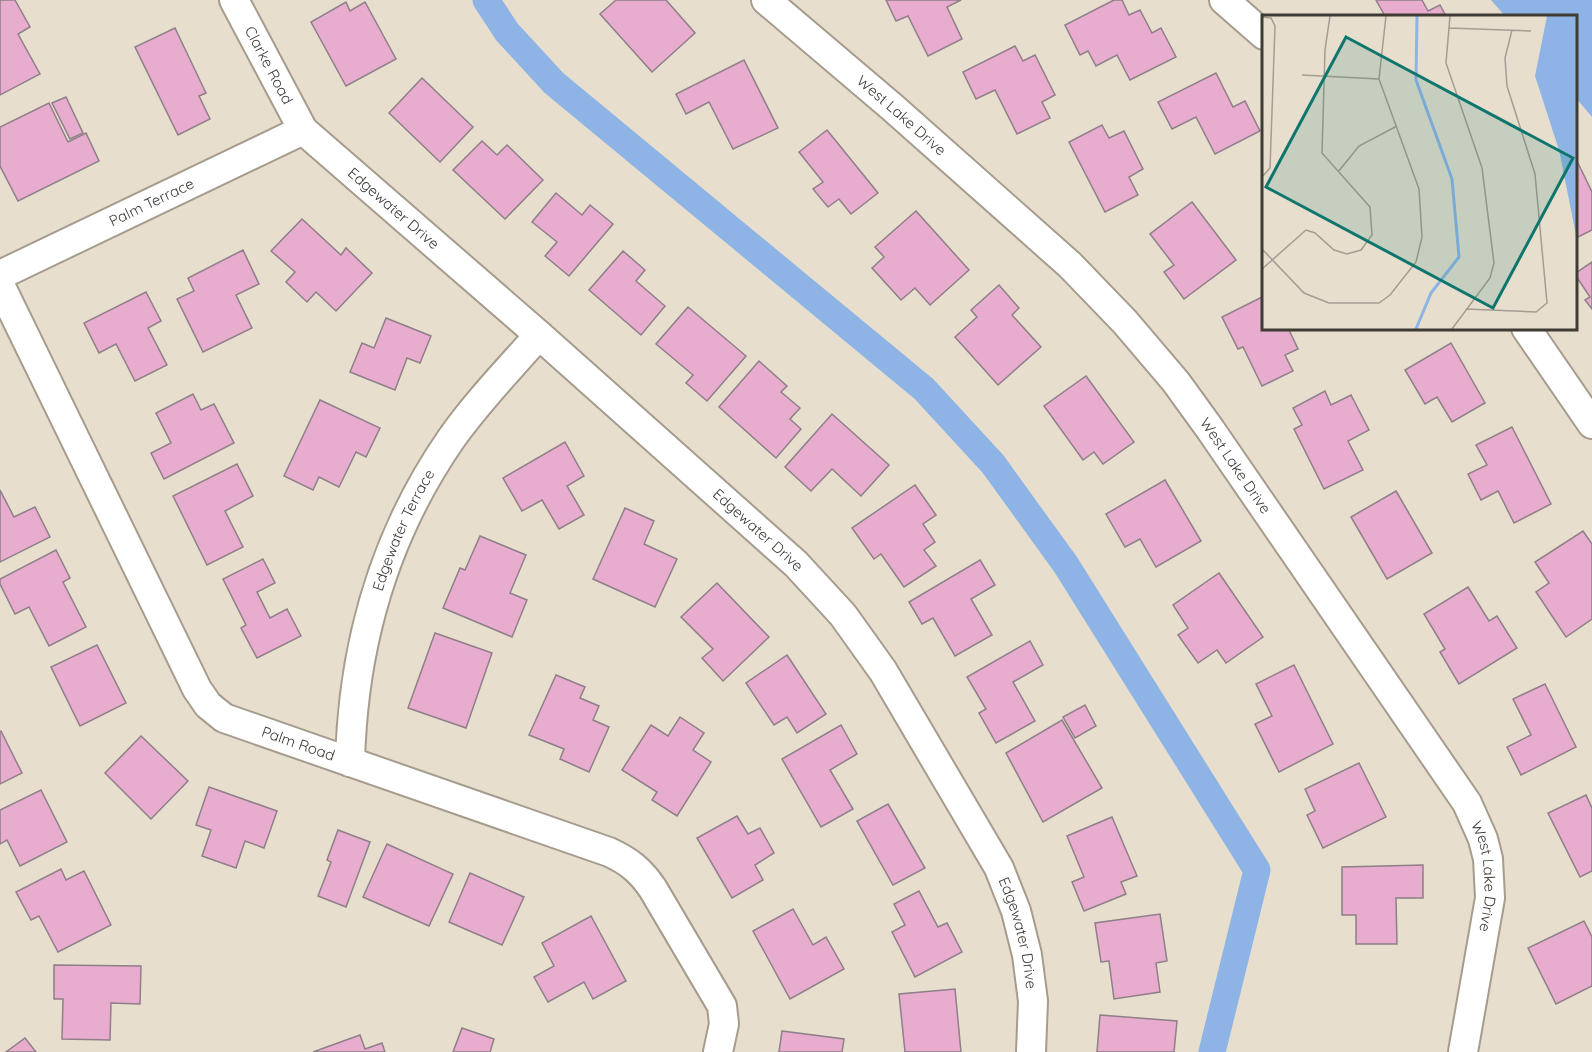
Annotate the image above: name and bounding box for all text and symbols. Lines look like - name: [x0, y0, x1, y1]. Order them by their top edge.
- inset map: [1262, 15, 1577, 330]
- street label: Clarke Road: [241, 23, 298, 107]
- street label: West Lake Drive: [853, 71, 950, 160]
- street label: Edgewater Drive: [344, 163, 443, 253]
- street label: Palm Terrace: [106, 174, 197, 230]
- street label: West Lake Drive: [1196, 414, 1275, 517]
- street label: Edgewater Terrace: [368, 466, 438, 593]
- street label: Edgewater Drive: [709, 484, 808, 575]
- street label: Palm Road: [259, 722, 338, 765]
- street label: West Lake Drive: [1467, 818, 1500, 933]
- street label: Edgewater Drive: [995, 874, 1041, 990]

